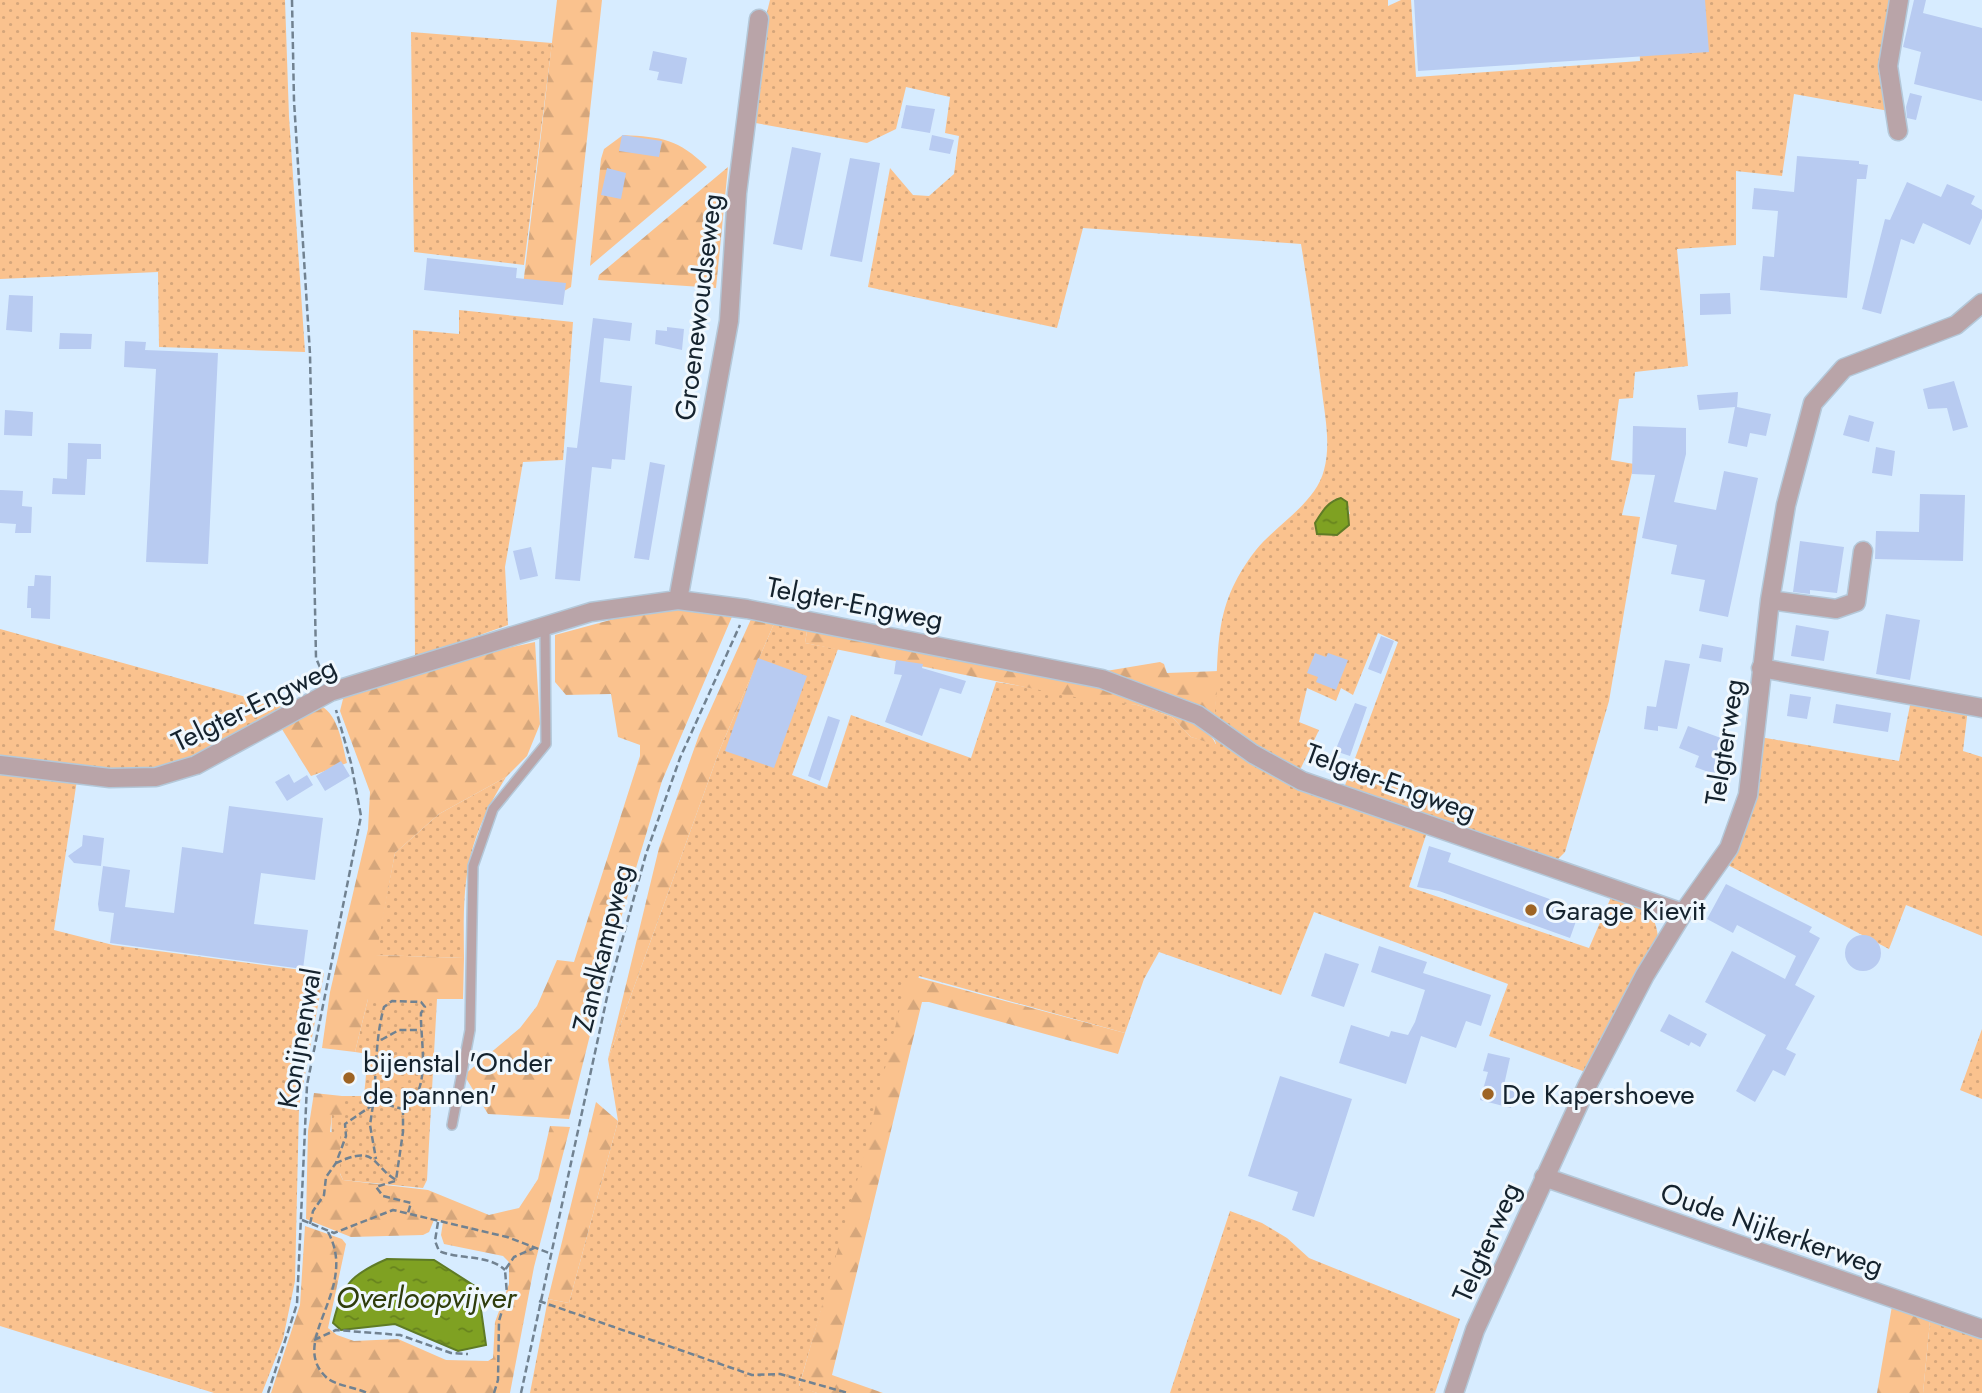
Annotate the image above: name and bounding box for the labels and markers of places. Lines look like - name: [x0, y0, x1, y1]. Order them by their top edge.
- place label: Garage Kievit: [1545, 890, 1706, 931]
- marker: Garage Kievit: [1523, 902, 1539, 918]
- place label: bijenstal 'Onder de pannen': [363, 1042, 553, 1115]
- marker: bijenstal 'Onder de pannen': [341, 1070, 357, 1086]
- place label: De Kapershoeve: [1502, 1074, 1695, 1115]
- marker: De Kapershoeve: [1480, 1086, 1496, 1102]

